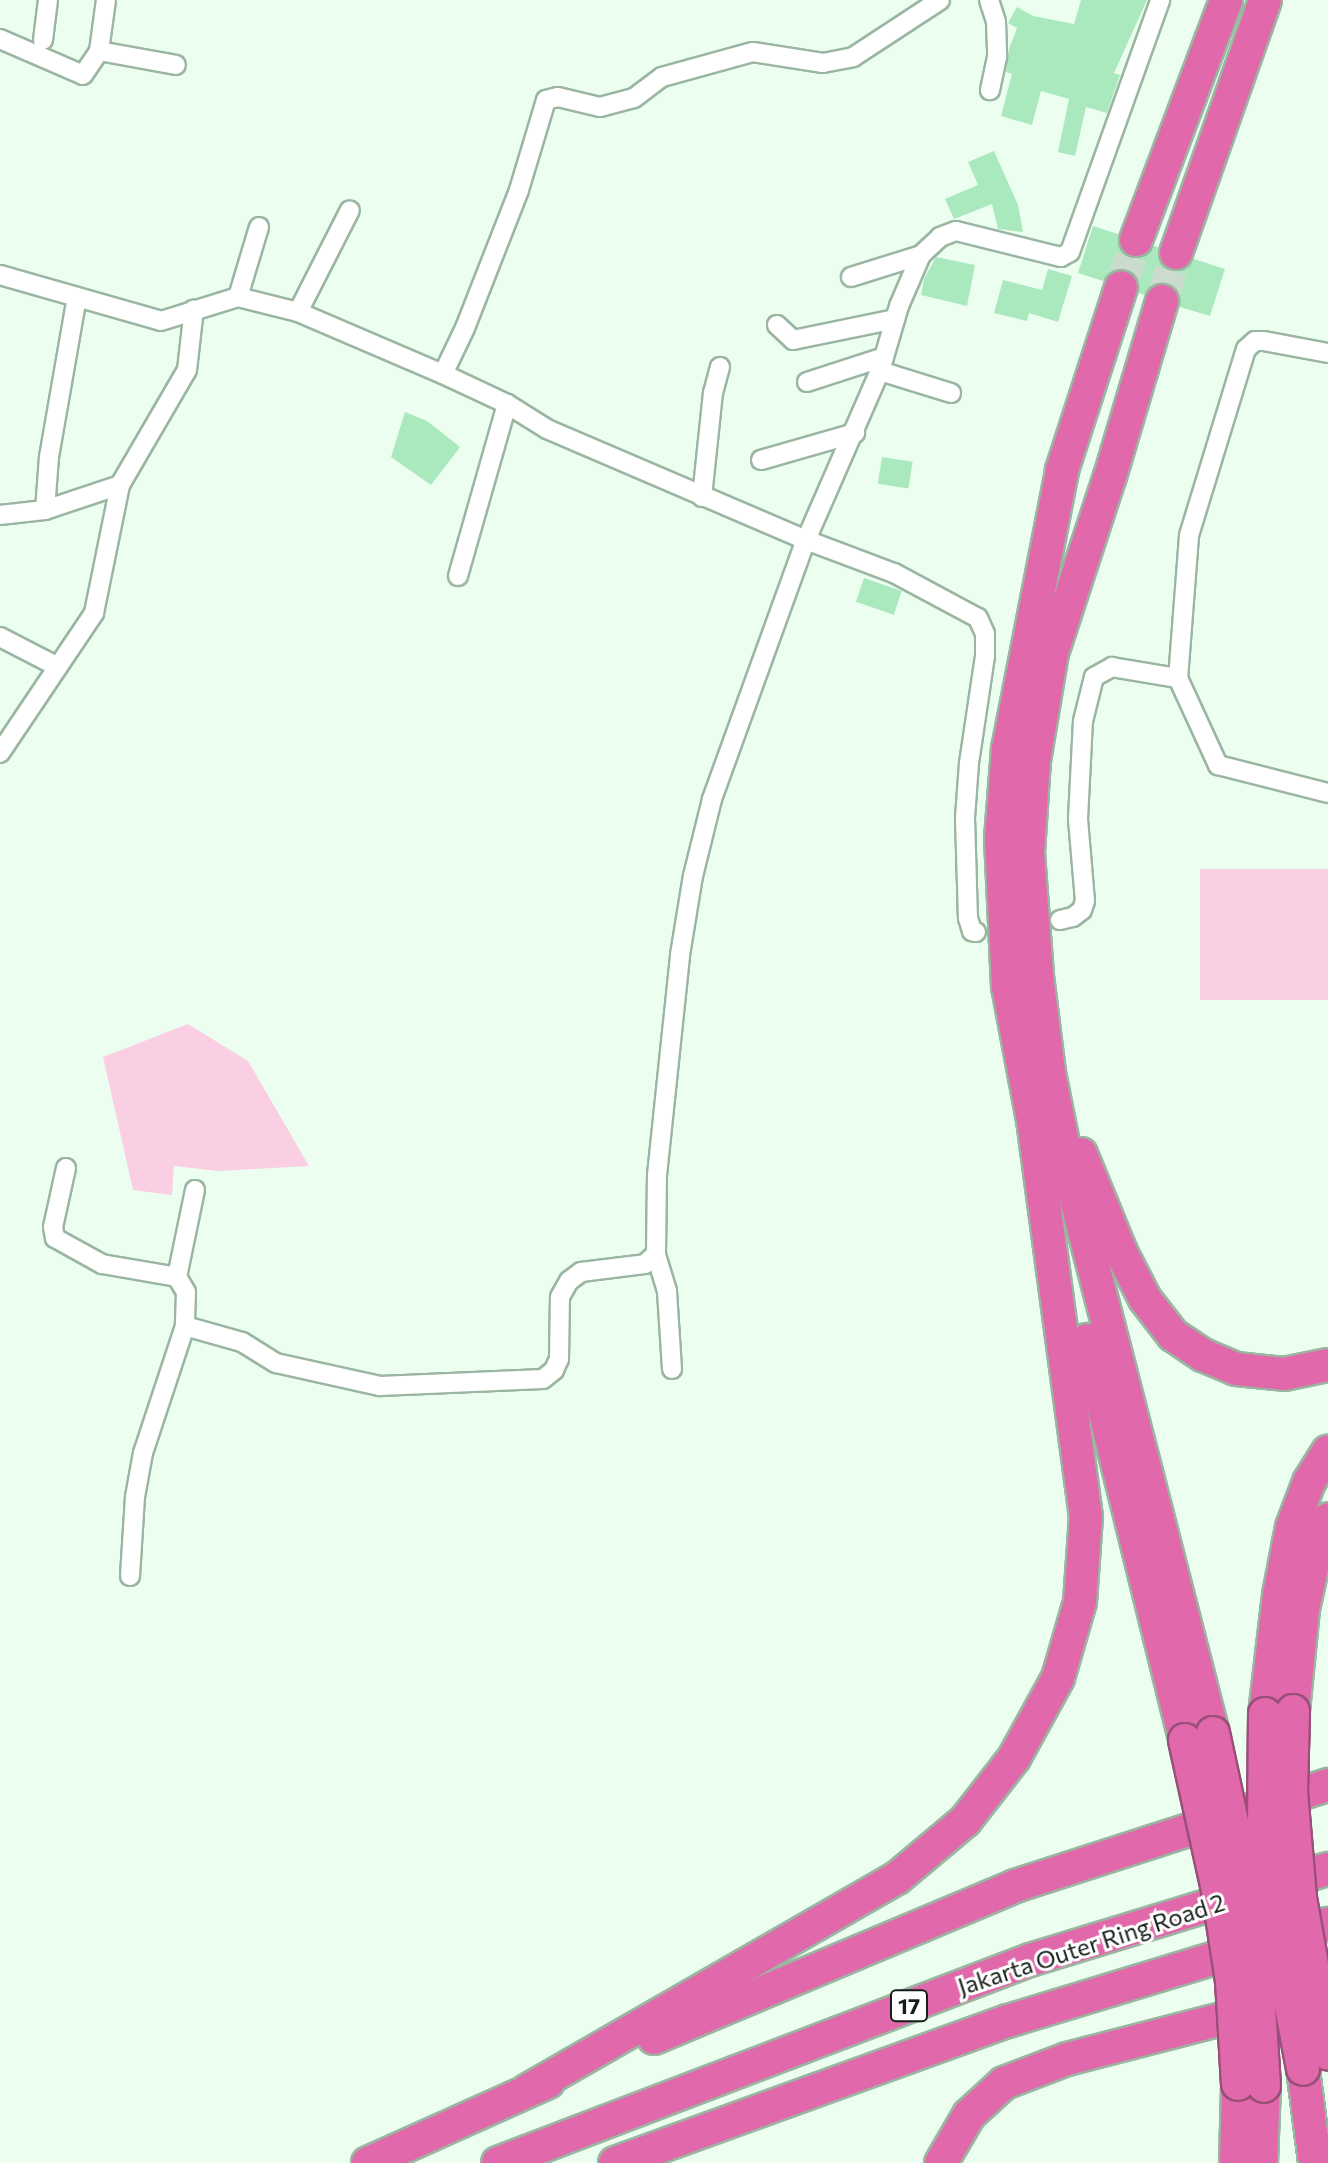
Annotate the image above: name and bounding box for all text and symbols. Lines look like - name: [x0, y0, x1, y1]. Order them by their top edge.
- street label: Jakarta Outer Ring Road 2: [954, 1887, 1228, 2001]
- road number: 17: [889, 1988, 929, 2024]

